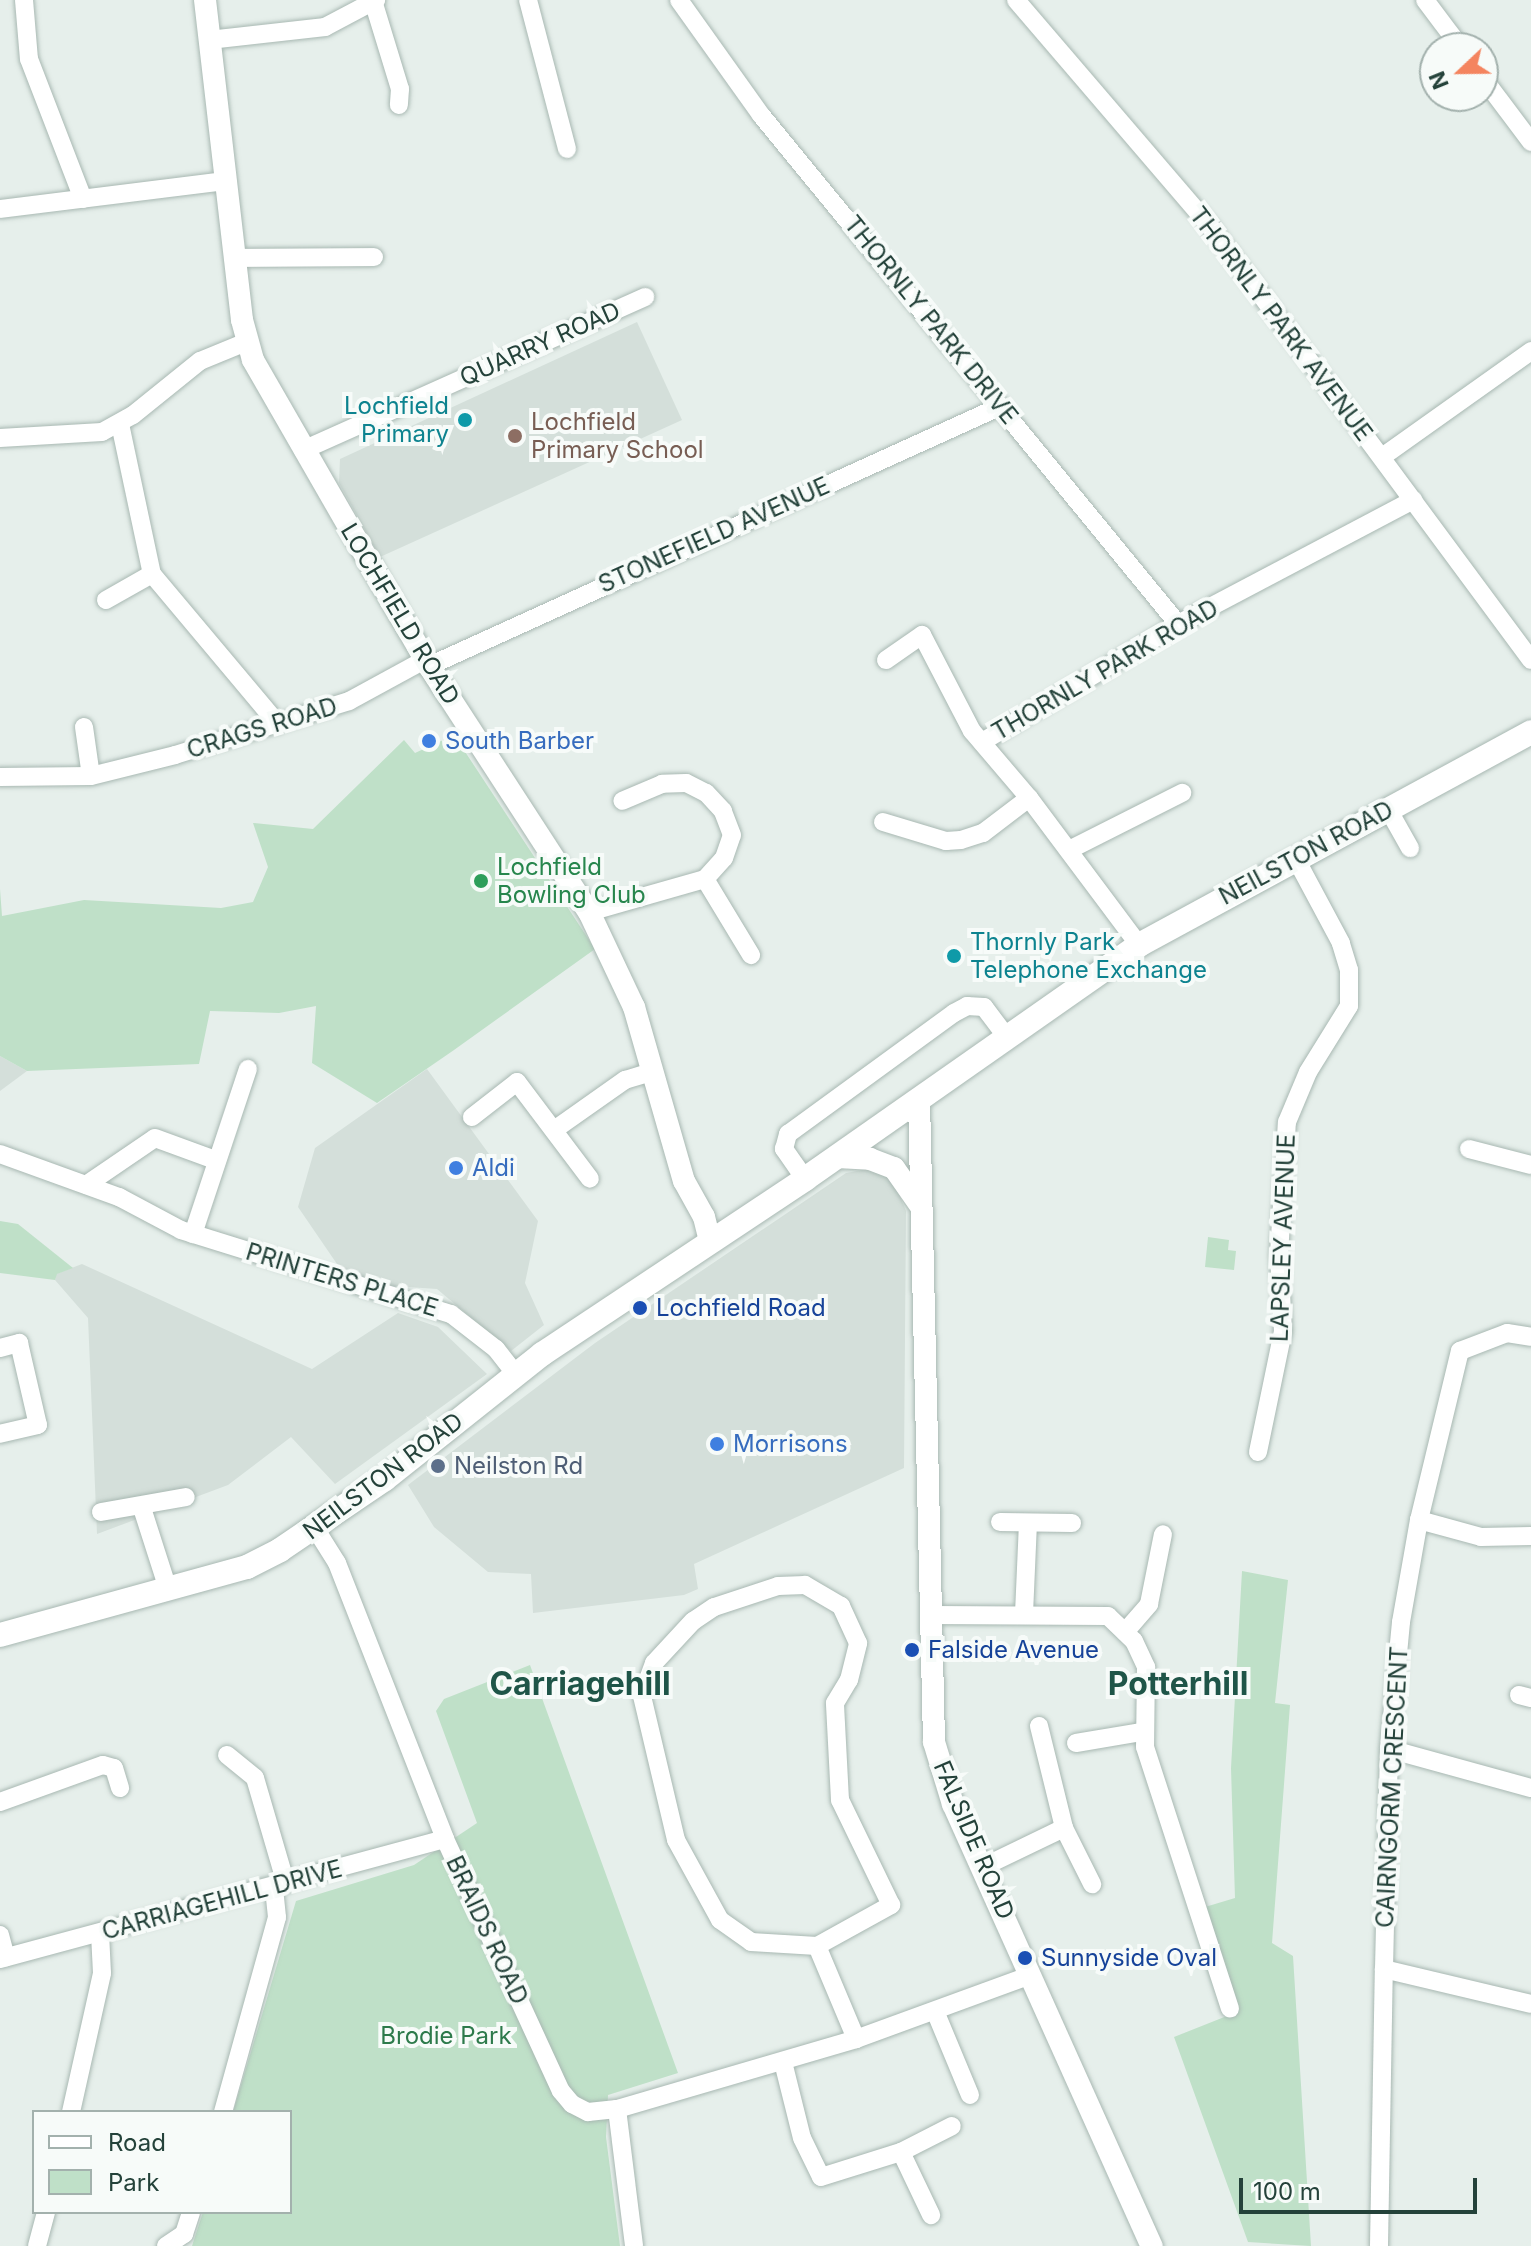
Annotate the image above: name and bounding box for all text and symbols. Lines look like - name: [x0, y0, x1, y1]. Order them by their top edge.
- north arrow: [1419, 32, 1499, 112]
- text: N: [1423, 68, 1454, 93]
- street label: THORNLY PARK AVENUE: [1184, 201, 1378, 447]
- street label: THORNLY PARK DRIVE: [838, 210, 1024, 430]
- street label: QUARRY ROAD: [455, 296, 625, 392]
- place label: Lochfield Primary: [344, 392, 449, 448]
- place label: Lochfield Primary School: [531, 408, 704, 464]
- marker: Lochfield Primary: [456, 411, 474, 429]
- marker: Lochfield Primary School: [506, 427, 524, 445]
- street label: STONEFIELD AVENUE: [594, 471, 834, 599]
- street label: LOCHFIELD ROAD: [335, 518, 465, 710]
- street label: THORNLY PARK ROAD: [987, 593, 1223, 747]
- street label: CRAGS ROAD: [183, 691, 341, 765]
- place label: South Barber: [445, 727, 594, 755]
- marker: South Barber: [420, 732, 438, 750]
- street label: NEILSTON ROAD: [1214, 795, 1398, 911]
- place label: Lochfield Bowling Club: [497, 853, 646, 909]
- marker: Lochfield Bowling Club: [472, 872, 490, 890]
- place label: Thornly Park Telephone Exchange: [970, 928, 1207, 984]
- marker: Thornly Park Telephone Exchange: [945, 947, 963, 965]
- street label: LAPSLEY AVENUE: [1265, 1133, 1301, 1343]
- place label: Aldi: [472, 1154, 515, 1182]
- marker: Aldi: [447, 1159, 465, 1177]
- street label: PRINTERS PLACE: [242, 1237, 442, 1323]
- place label: Lochfield Road: [656, 1294, 826, 1322]
- marker: Lochfield Road: [631, 1299, 649, 1317]
- street label: NEILSTON ROAD: [297, 1407, 469, 1545]
- place label: Morrisons: [733, 1430, 848, 1458]
- marker: Morrisons: [708, 1435, 726, 1453]
- place label: Neilston Rd: [454, 1452, 583, 1480]
- marker: Neilston Rd: [429, 1457, 447, 1475]
- place label: Falside Avenue: [928, 1636, 1099, 1664]
- marker: Falside Avenue: [903, 1641, 921, 1659]
- street label: CAIRNGORM CRESCENT: [1370, 1645, 1414, 1929]
- district label: Carriagehill: [489, 1665, 671, 1703]
- district label: Potterhill: [1108, 1665, 1248, 1703]
- street label: FALSIDE ROAD: [928, 1756, 1020, 1924]
- street label: BRAIDS ROAD: [440, 1851, 534, 2009]
- street label: CARRIAGEHILL DRIVE: [99, 1854, 345, 1946]
- place label: Sunnyside Oval: [1041, 1944, 1217, 1972]
- marker: Sunnyside Oval: [1016, 1949, 1034, 1967]
- park label: Brodie Park: [380, 2022, 512, 2050]
- legend: [32, 2110, 292, 2214]
- text: Road: [108, 2128, 166, 2157]
- scale bar: [1243, 2162, 1481, 2212]
- text: Park: [108, 2168, 159, 2197]
- text: 100 m: [1253, 2177, 1321, 2206]

